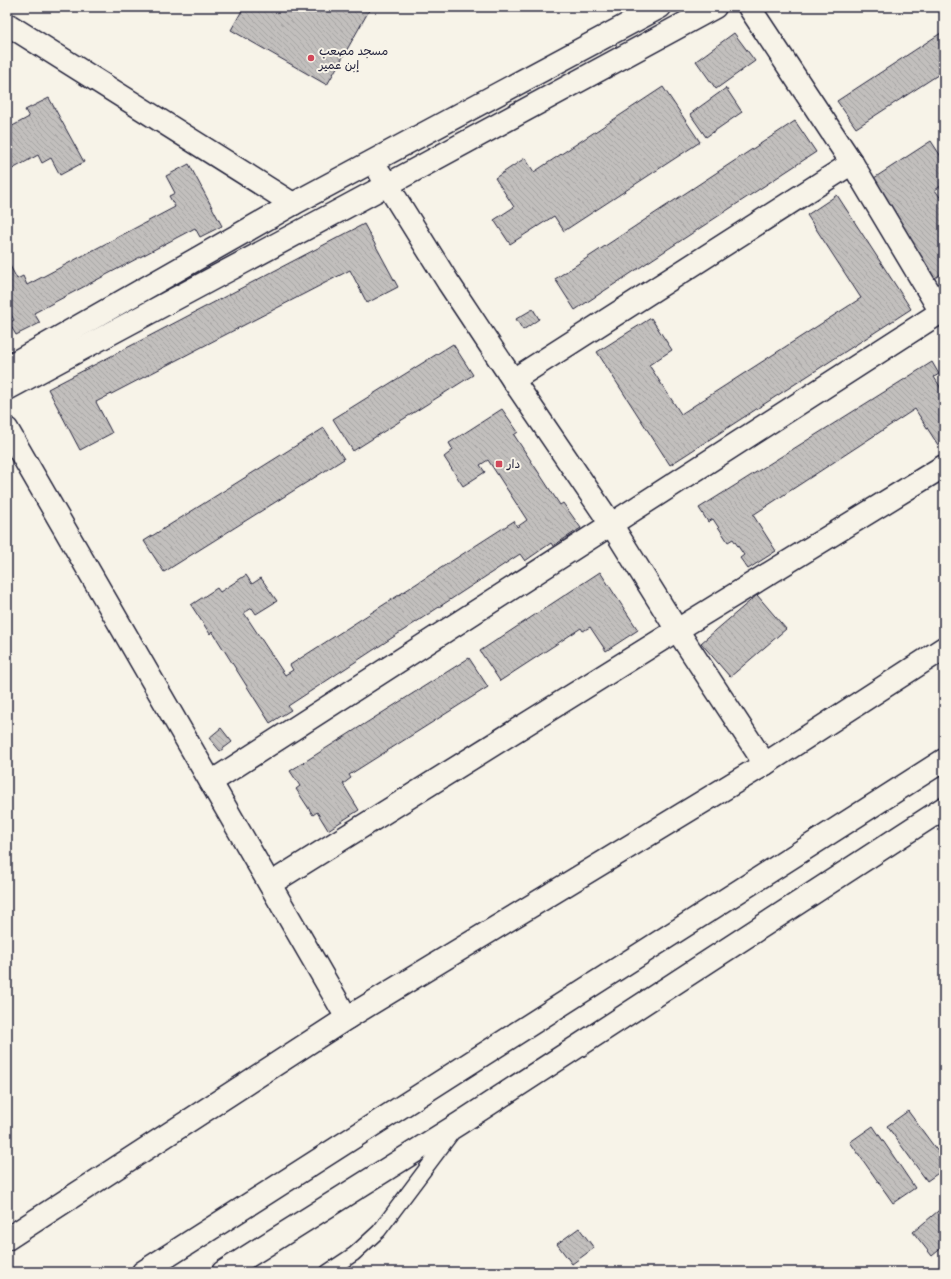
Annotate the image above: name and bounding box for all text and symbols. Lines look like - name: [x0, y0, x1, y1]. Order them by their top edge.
- place label: مسجد مصعب إبن عمير: [318, 40, 388, 76]
- marker: مسجد مصعب إبن عمير: [306, 53, 316, 63]
- place label: دار: [506, 453, 520, 475]
- marker: دار: [494, 459, 504, 469]

